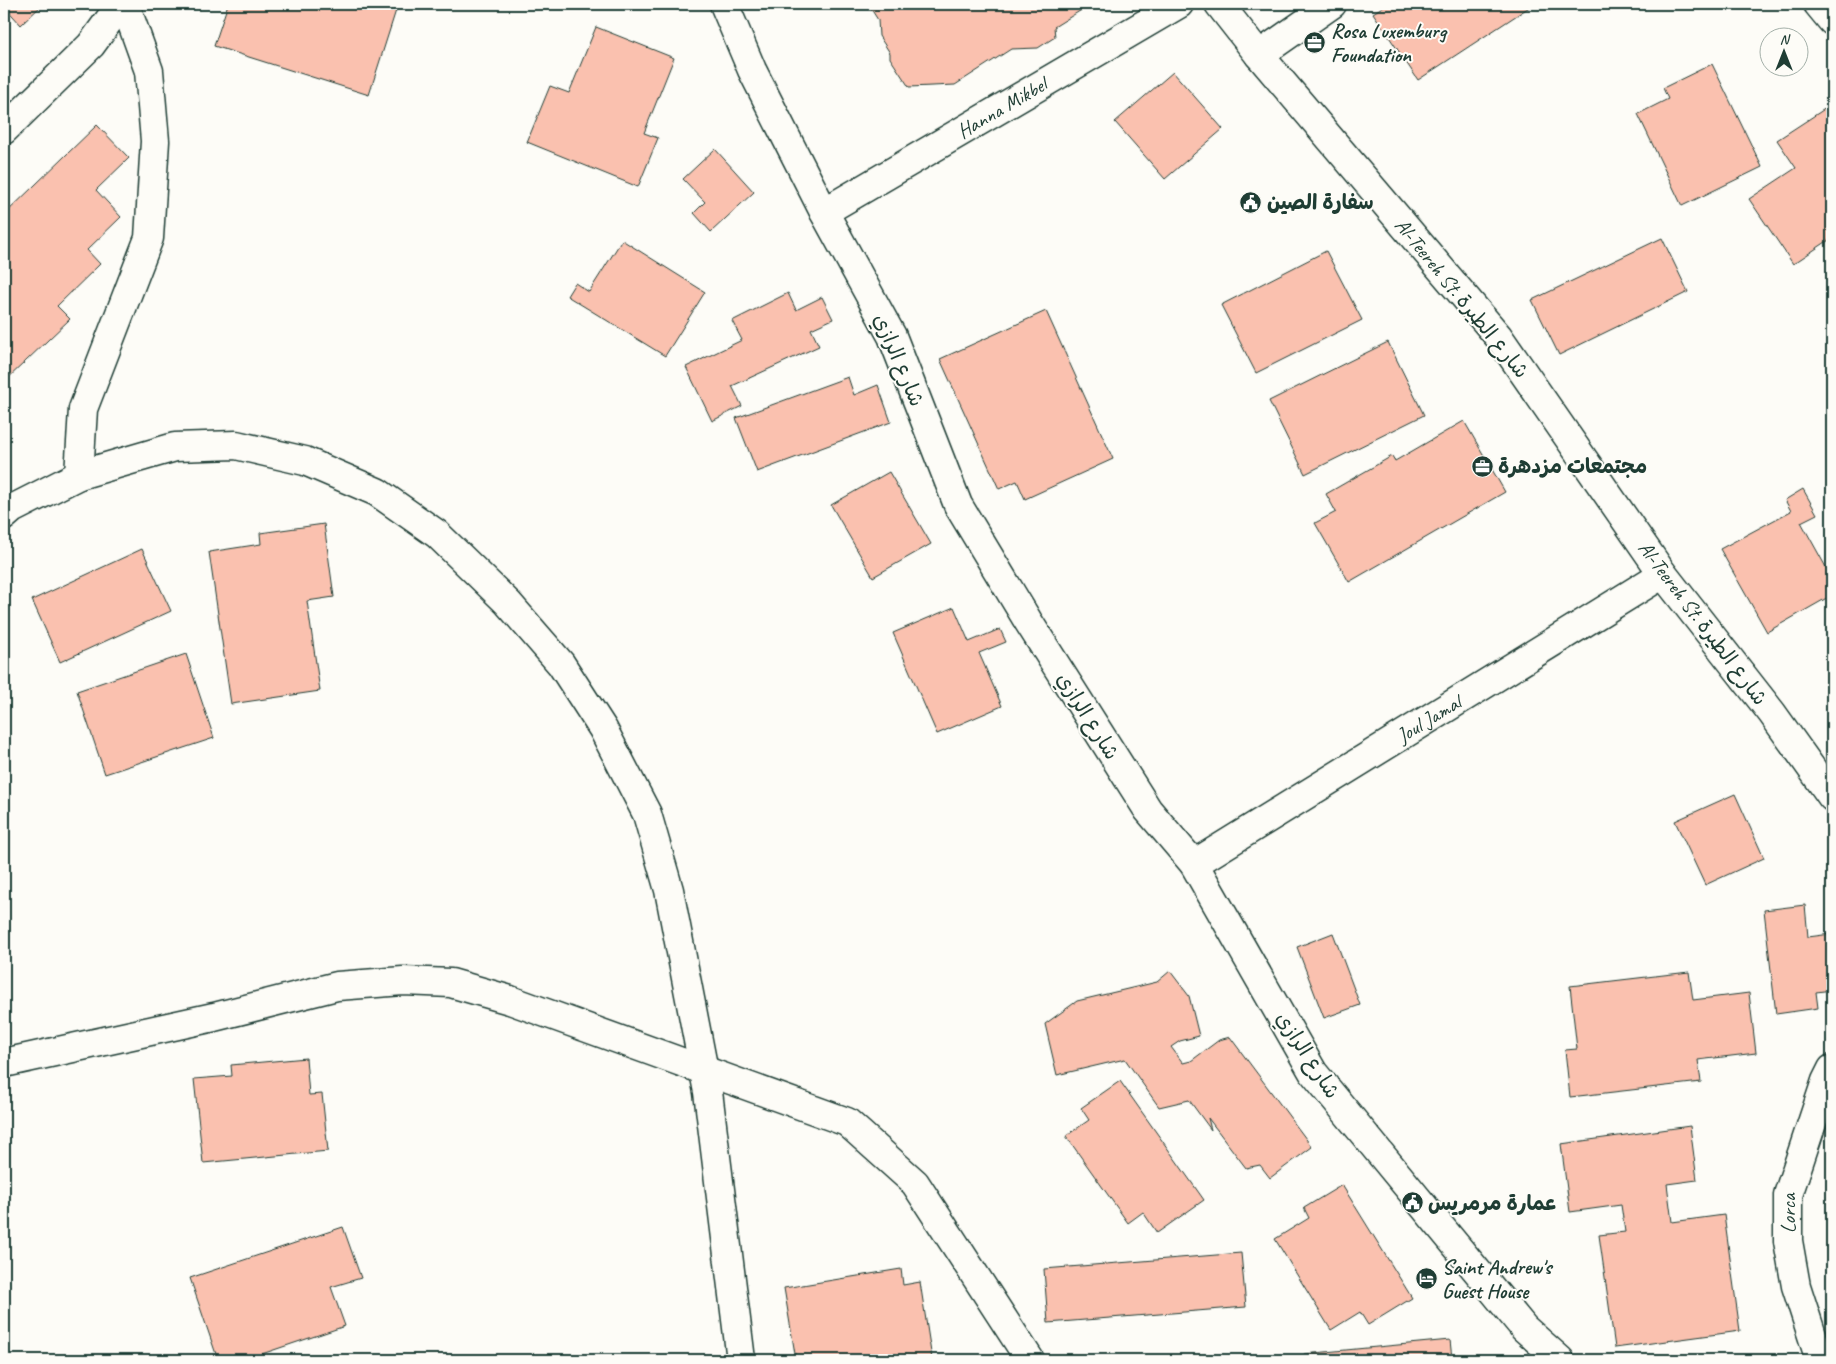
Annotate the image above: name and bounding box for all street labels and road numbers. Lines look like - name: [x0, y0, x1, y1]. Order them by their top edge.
- street label: Hanna Mikbel: [952, 70, 1054, 144]
- street label: Al-Teereh St. شارع الطيرة: [1388, 213, 1535, 385]
- street label: شارع الرازي: [866, 310, 930, 411]
- street label: Al-Teereh St. شارع الطيرة: [1631, 536, 1773, 711]
- street label: شارع الرازي: [1049, 667, 1125, 766]
- street label: Joul Jamal: [1391, 687, 1469, 749]
- street label: شارع الرازي: [1269, 1007, 1346, 1104]
- street label: Lorca: [1775, 1192, 1801, 1233]

